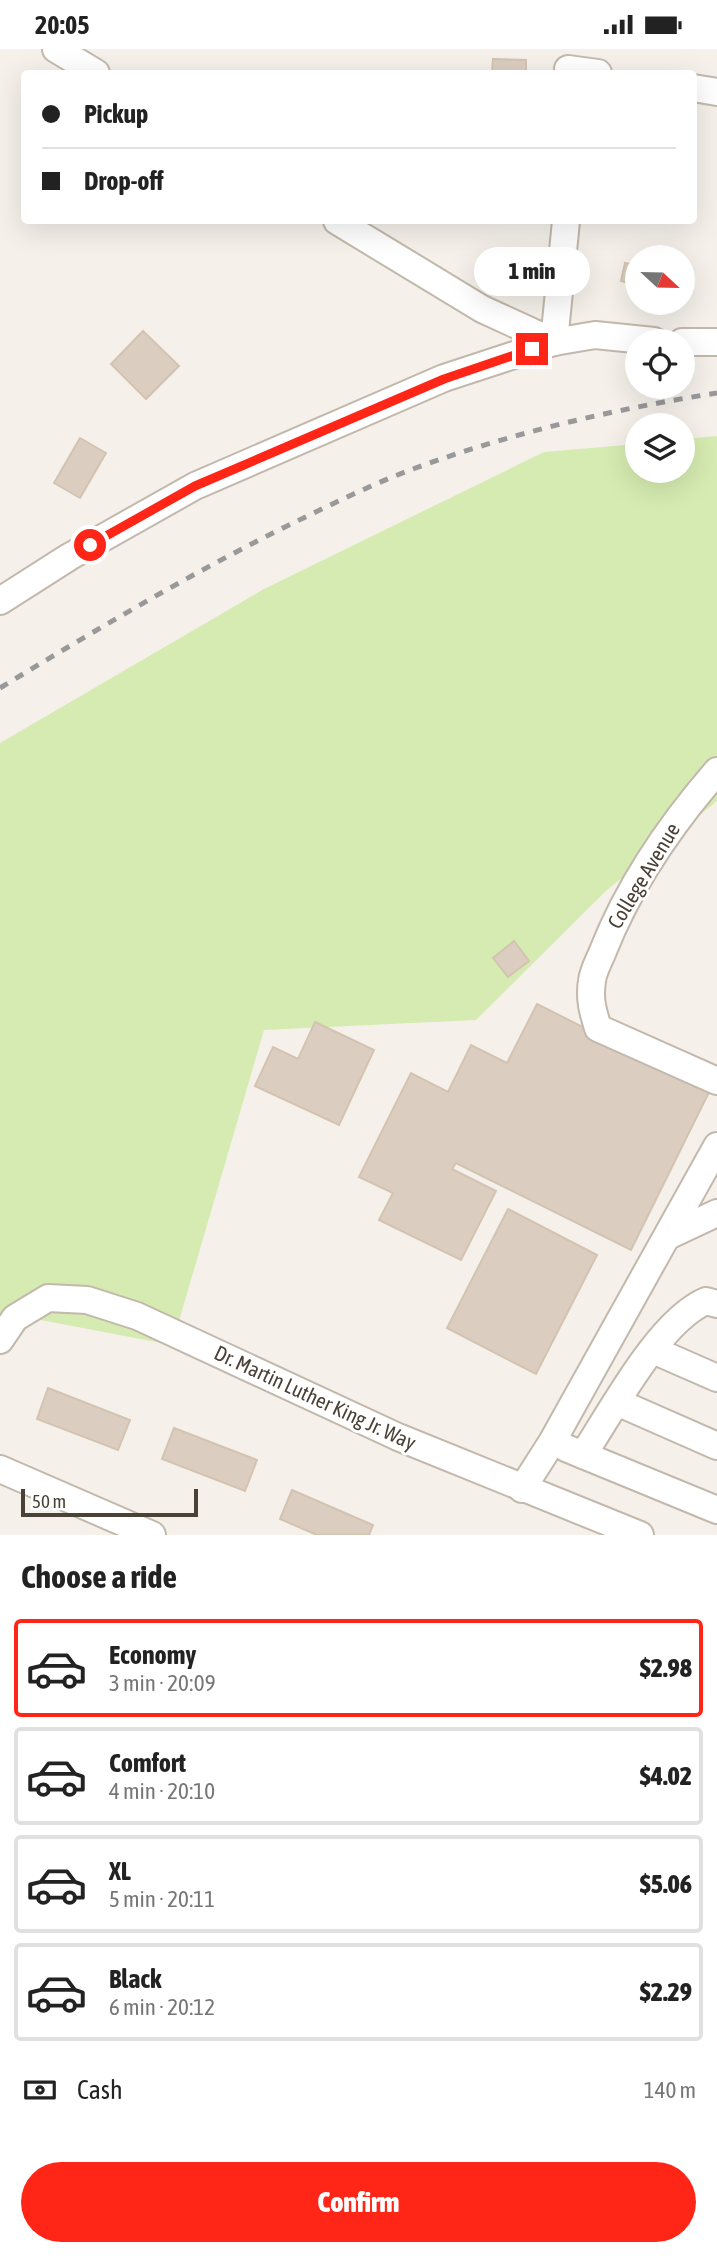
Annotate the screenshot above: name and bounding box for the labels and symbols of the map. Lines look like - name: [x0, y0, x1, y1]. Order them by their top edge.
- north arrow: [625, 245, 695, 315]
- callout: 1 min: [474, 247, 590, 296]
- route end: [516, 333, 548, 365]
- route start: [74, 529, 106, 561]
- street label: College Avenue: [602, 818, 684, 933]
- street label: Dr. Martin Luther King Jr. Way: [211, 1340, 420, 1455]
- scale bar: [21, 1486, 198, 1518]

